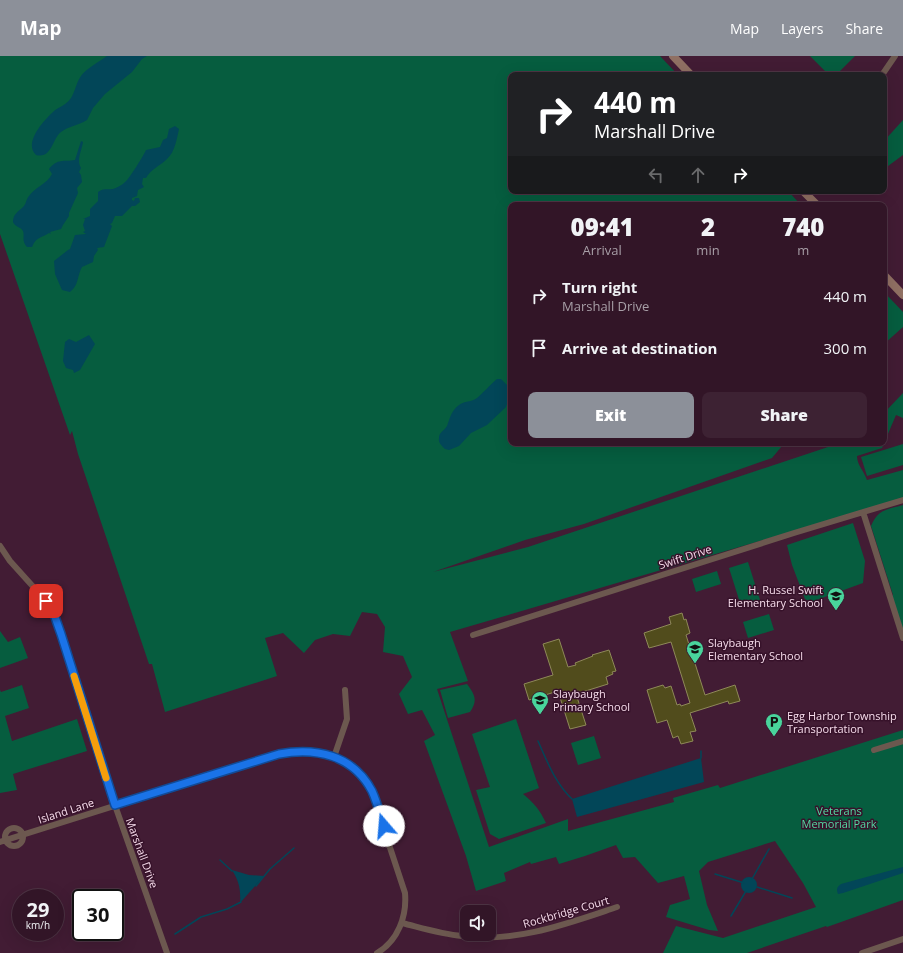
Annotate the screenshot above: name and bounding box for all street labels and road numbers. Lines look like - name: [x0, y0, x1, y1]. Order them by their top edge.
- street label: Swift Drive: [656, 541, 713, 572]
- street label: Island Lane: [36, 794, 96, 827]
- street label: Marshall Drive: [123, 816, 162, 890]
- street label: Rockbridge Court: [521, 892, 611, 931]

